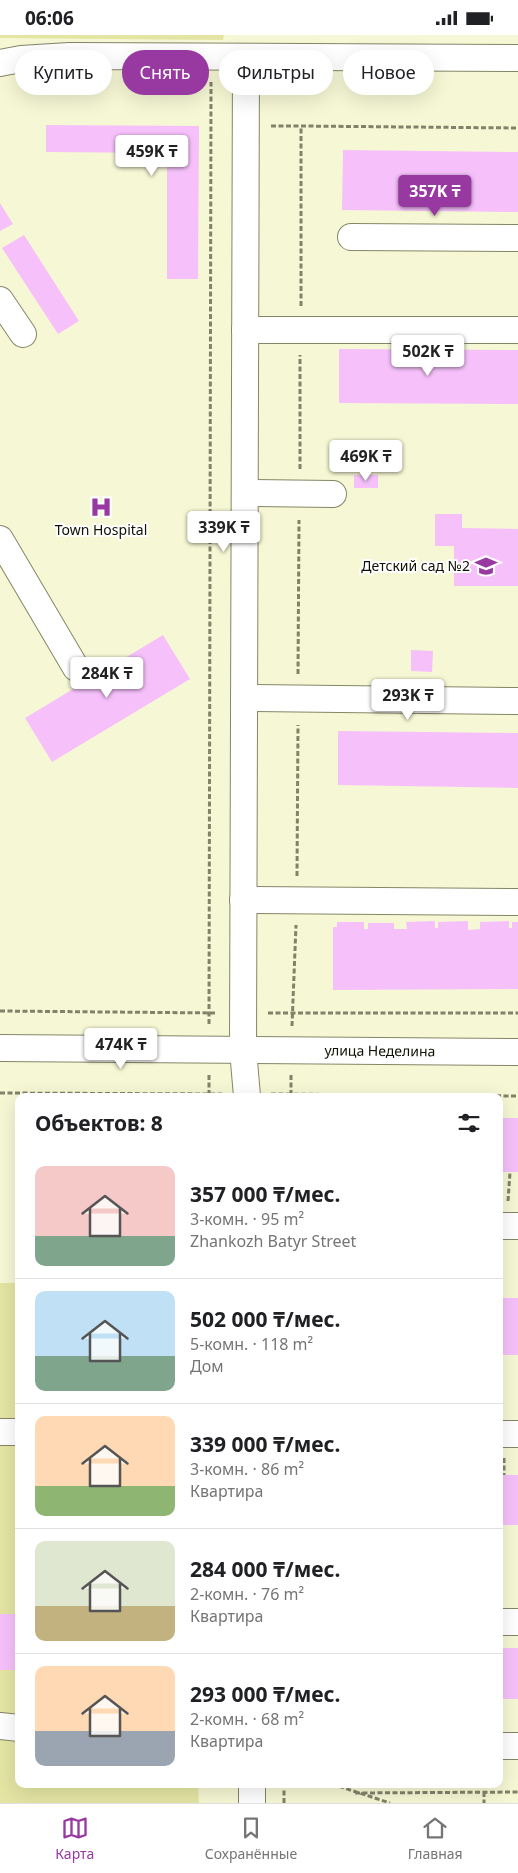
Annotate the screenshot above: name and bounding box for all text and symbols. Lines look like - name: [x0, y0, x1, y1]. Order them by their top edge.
- text: 06:06: [25, 5, 74, 31]
- chip: Купить: [15, 50, 112, 95]
- chip: Снять: [122, 50, 209, 95]
- chip: Фильтры: [219, 50, 333, 95]
- chip: Новое: [343, 50, 434, 95]
- pin: 459K ₸: [111, 135, 193, 177]
- text: 459K ₸: [126, 140, 178, 162]
- pin: 357K ₸: [394, 175, 476, 217]
- text: 357K ₸: [409, 180, 461, 202]
- pin: 502K ₸: [387, 335, 469, 377]
- text: 502K ₸: [402, 340, 454, 362]
- pin: 469K ₸: [325, 439, 407, 482]
- text: 469K ₸: [340, 445, 392, 467]
- hospital icon: Town Hospital: [88, 494, 114, 520]
- pin: 339K ₸: [183, 511, 265, 553]
- text: 339K ₸: [198, 516, 250, 538]
- place label: Town Hospital: [55, 520, 147, 539]
- school or university icon: Детский сад №2: [473, 553, 499, 579]
- place label: Детский сад №2: [361, 556, 470, 575]
- pin: 284K ₸: [66, 657, 148, 699]
- text: 284K ₸: [81, 662, 133, 684]
- pin: 293K ₸: [367, 679, 449, 721]
- text: 293K ₸: [382, 684, 434, 706]
- pin: 474K ₸: [80, 1027, 162, 1070]
- text: 474K ₸: [95, 1033, 147, 1055]
- street label: улица Неделина: [324, 1041, 436, 1060]
- text: Объектов: 8: [35, 1109, 163, 1137]
- icon: filters: [455, 1109, 483, 1137]
- text: 357 000 ₸/мес.: [190, 1180, 341, 1208]
- icon: home: [75, 1186, 135, 1246]
- text: 3-комн. · 95 m²: [190, 1208, 304, 1230]
- text: Zhankozh Batyr Street: [190, 1230, 356, 1252]
- text: 502 000 ₸/мес.: [190, 1305, 341, 1333]
- icon: home: [75, 1311, 135, 1371]
- text: 5-комн. · 118 m²: [190, 1333, 313, 1355]
- text: Дом: [190, 1355, 223, 1377]
- text: 339 000 ₸/мес.: [190, 1430, 341, 1458]
- icon: home: [75, 1436, 135, 1496]
- text: 3-комн. · 86 m²: [190, 1458, 304, 1480]
- text: Квартира: [190, 1480, 264, 1502]
- text: 284 000 ₸/мес.: [190, 1555, 341, 1583]
- icon: home: [75, 1561, 135, 1621]
- text: 2-комн. · 76 m²: [190, 1583, 304, 1605]
- text: Квартира: [190, 1605, 264, 1627]
- text: 293 000 ₸/мес.: [190, 1680, 341, 1708]
- icon: home: [75, 1686, 135, 1746]
- text: 2-комн. · 68 m²: [190, 1708, 304, 1730]
- text: Квартира: [190, 1730, 264, 1752]
- tab: Карта: [55, 1814, 94, 1863]
- tab: Сохранённые: [205, 1814, 297, 1863]
- tab: Главная: [408, 1814, 463, 1863]

